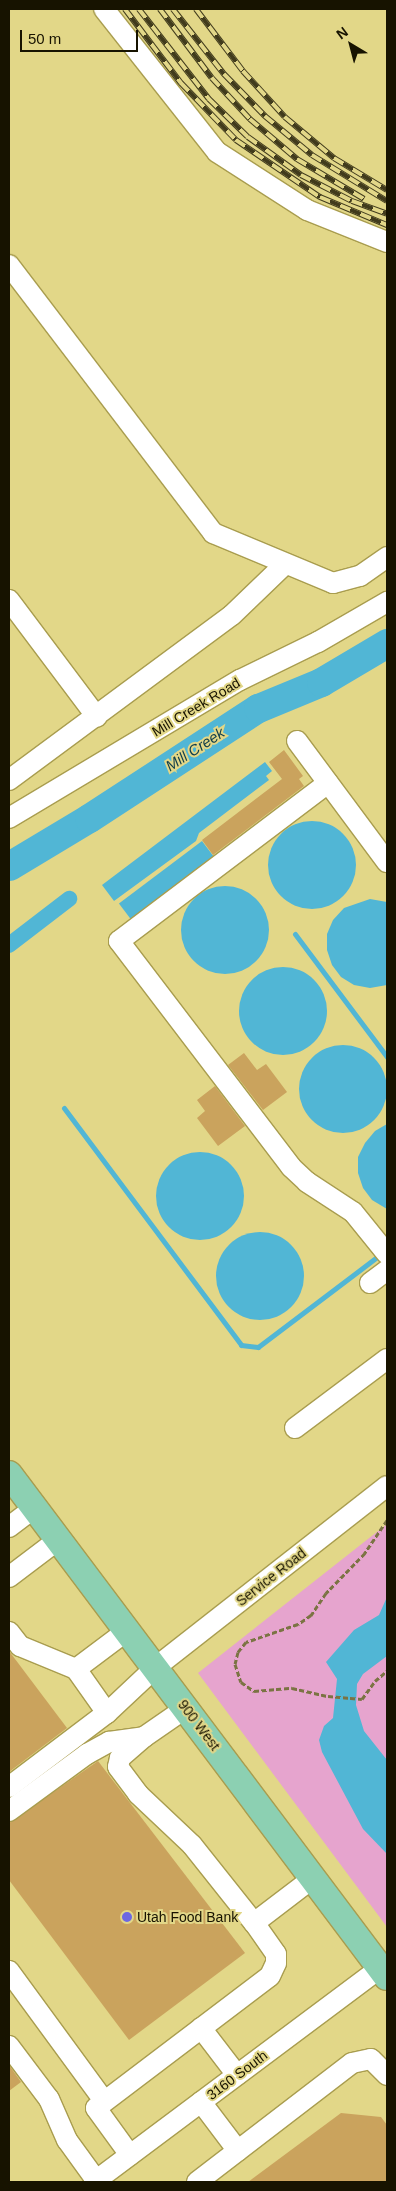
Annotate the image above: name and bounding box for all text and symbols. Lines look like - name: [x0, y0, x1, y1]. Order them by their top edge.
- scale bar: [22, 20, 140, 52]
- north arrow: [326, 20, 376, 70]
- text: N: [333, 24, 351, 42]
- text: 50 m: [28, 30, 61, 47]
- street label: Mill Creek Road: [149, 674, 243, 740]
- water label: Mill Creek: [162, 723, 228, 775]
- street label: Service Road: [233, 1545, 309, 1609]
- street label: 900 West: [175, 1696, 223, 1754]
- place label: Utah Food Bank: [137, 1909, 238, 1925]
- marker: Utah Food Bank: [121, 1911, 133, 1923]
- street label: 3160 South: [203, 2047, 271, 2103]

